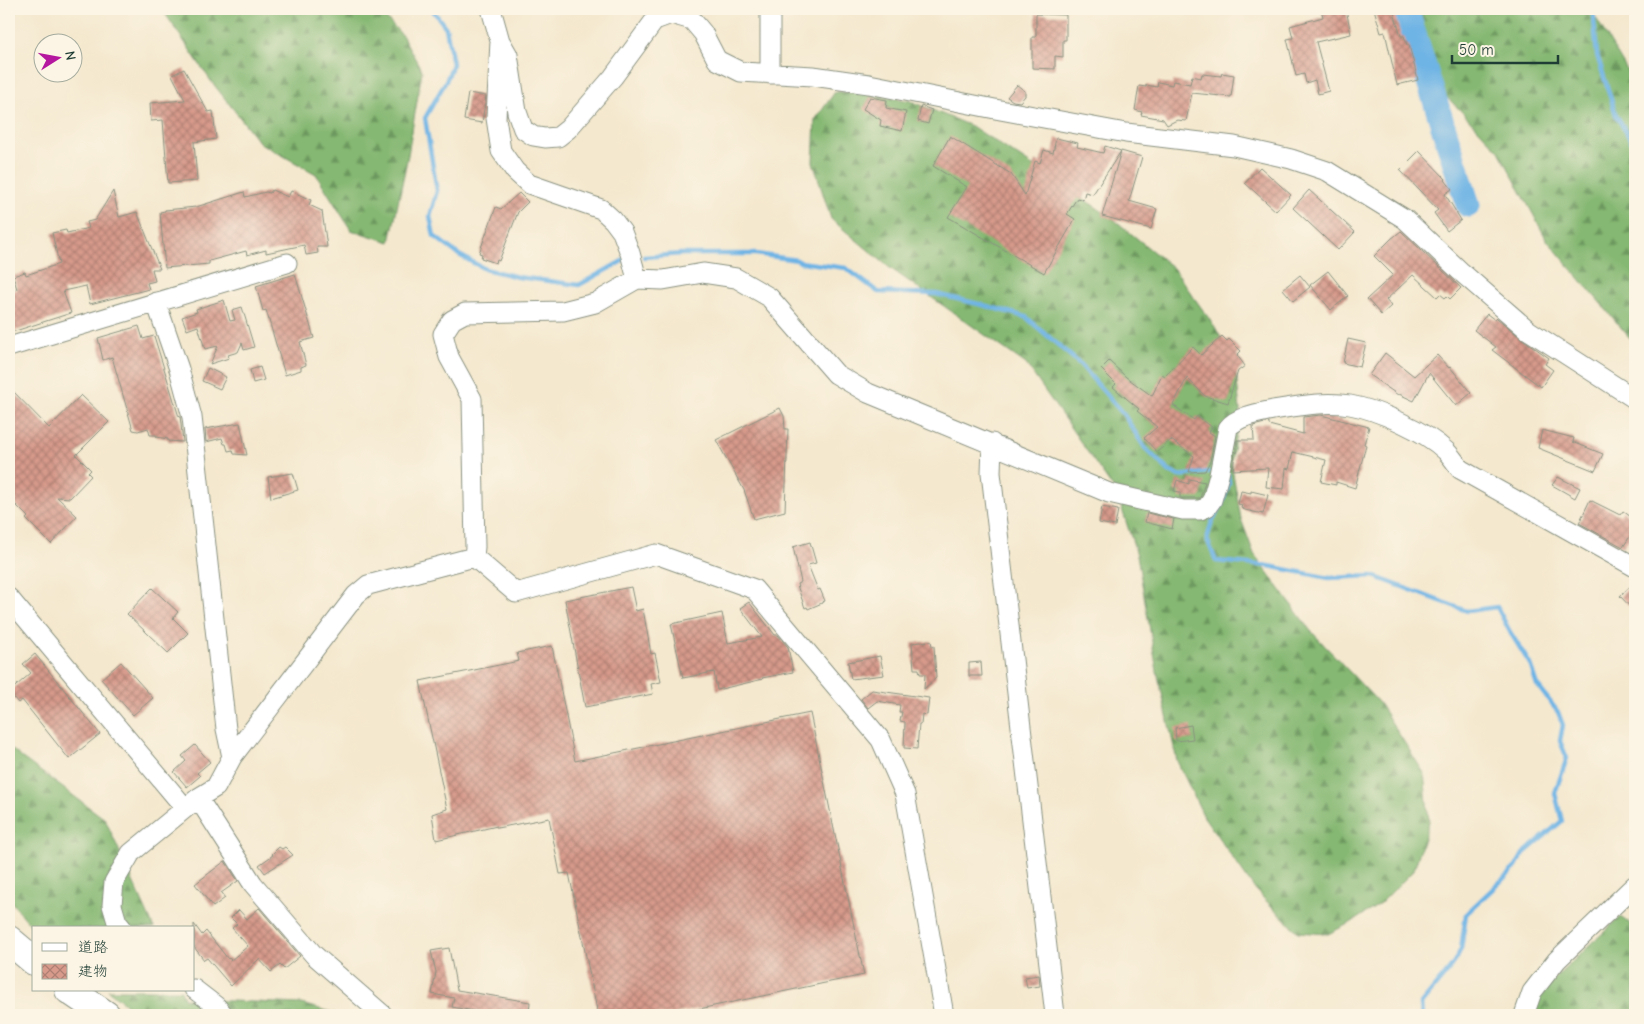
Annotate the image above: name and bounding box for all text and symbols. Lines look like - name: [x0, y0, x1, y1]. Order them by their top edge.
- north arrow: [32, 32, 82, 82]
- scale bar: [1452, 32, 1558, 64]
- text: 50 m: [1459, 41, 1494, 59]
- text: N: [61, 50, 79, 62]
- legend: [32, 926, 195, 992]
- text: 道路: [78, 938, 108, 956]
- text: 建物: [78, 962, 108, 980]

